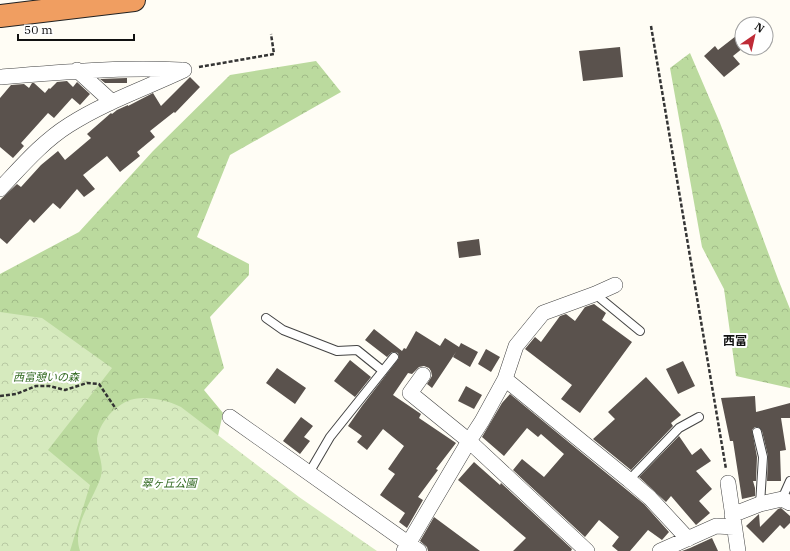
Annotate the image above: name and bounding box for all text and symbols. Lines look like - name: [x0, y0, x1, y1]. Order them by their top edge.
- scale bar: [18, 16, 134, 42]
- north arrow: [734, 16, 774, 56]
- text: N: [752, 19, 767, 36]
- text: 50 m: [24, 22, 53, 37]
- district label: 西富: [723, 333, 747, 348]
- park label: 西富憩いの森: [13, 370, 80, 384]
- park label: 翠ヶ丘公園: [142, 476, 198, 490]

